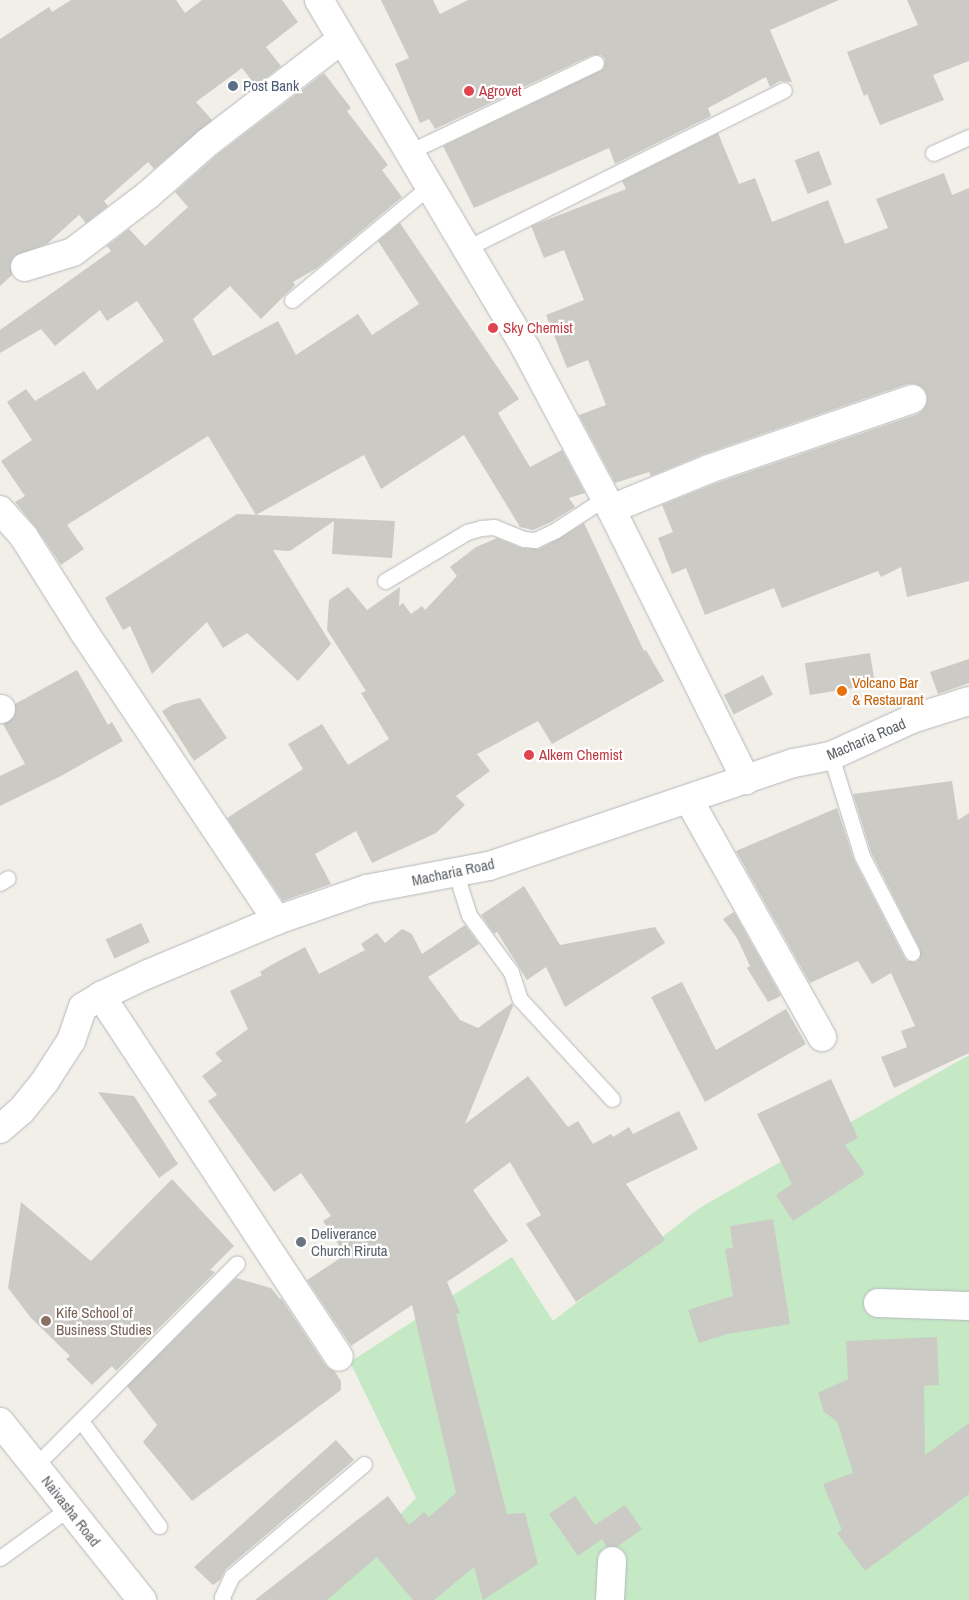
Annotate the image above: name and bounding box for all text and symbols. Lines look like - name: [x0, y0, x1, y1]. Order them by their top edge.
- place label: Post Bank: [243, 77, 299, 95]
- marker: Post Bank: [227, 80, 239, 92]
- place label: Agrovet: [479, 82, 521, 100]
- marker: Agrovet: [463, 85, 475, 97]
- place label: Sky Chemist: [503, 319, 573, 337]
- marker: Sky Chemist: [487, 322, 499, 334]
- place label: Volcano Bar & Restaurant: [852, 673, 924, 708]
- marker: Volcano Bar & Restaurant: [836, 685, 848, 697]
- street label: Macharia Road: [824, 714, 908, 764]
- place label: Alkem Chemist: [539, 746, 622, 764]
- marker: Alkem Chemist: [523, 749, 535, 761]
- street label: Macharia Road: [410, 854, 496, 890]
- place label: Deliverance Church Riruta: [311, 1224, 388, 1259]
- marker: Deliverance Church Riruta: [295, 1236, 307, 1248]
- place label: Kife School of Business Studies: [56, 1303, 152, 1338]
- marker: Kife School of Business Studies: [40, 1315, 52, 1327]
- street label: Naivasha Road: [38, 1472, 104, 1550]

